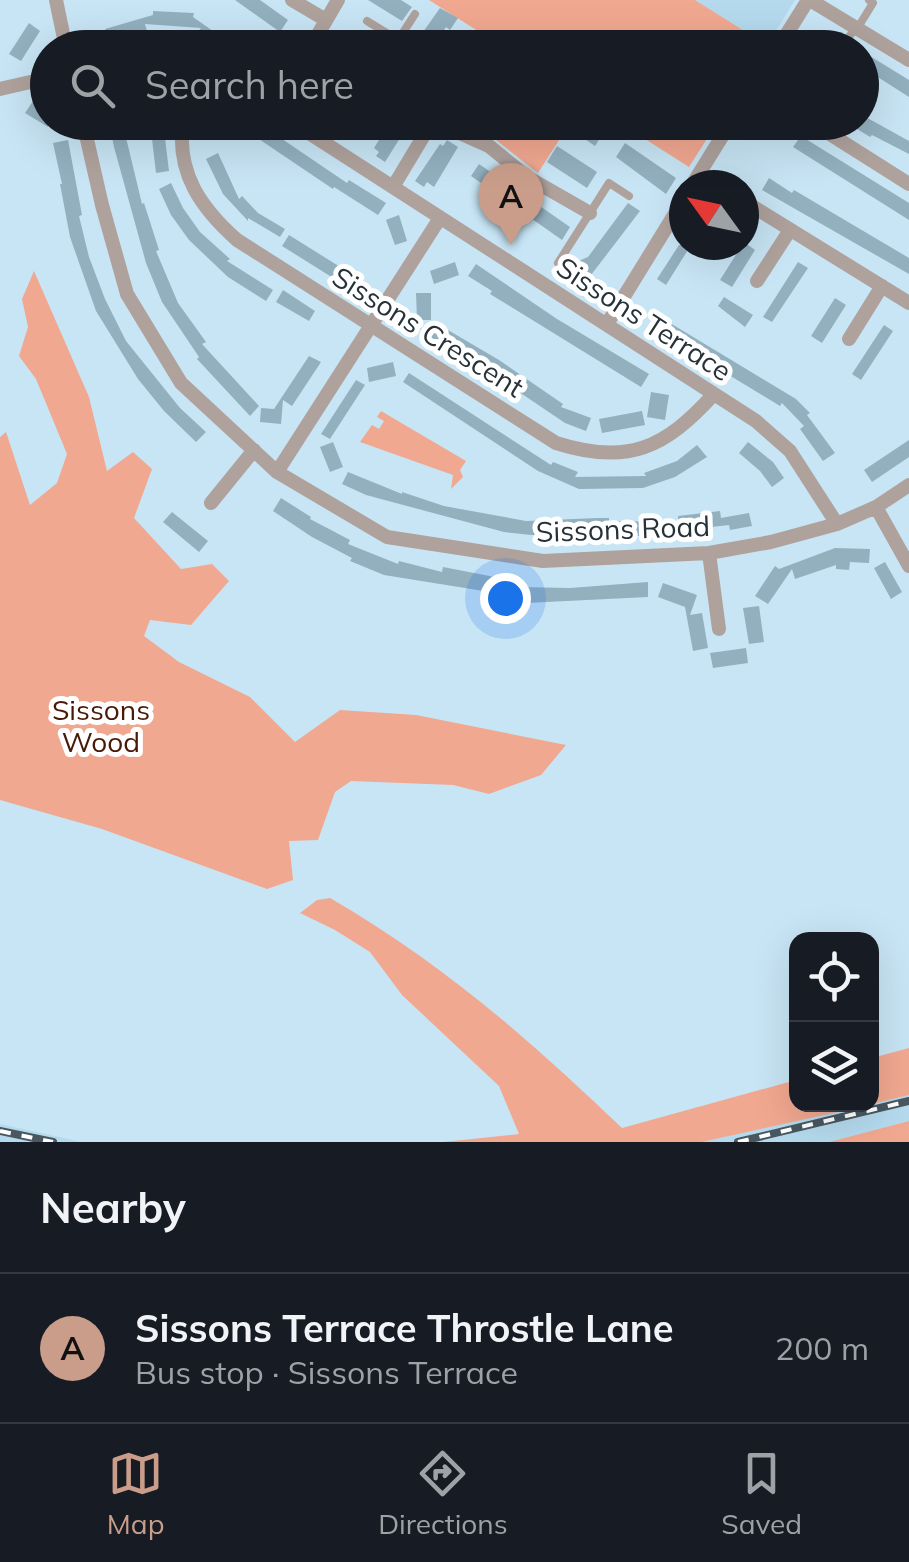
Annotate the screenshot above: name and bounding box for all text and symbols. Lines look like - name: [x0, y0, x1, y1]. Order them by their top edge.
- search box: [30, 30, 879, 140]
- icon: search: [65, 58, 120, 113]
- text: Search here: [145, 61, 354, 109]
- pin: A: [478, 162, 544, 245]
- north arrow: [669, 170, 759, 260]
- street label: Sissons Terrace: [550, 249, 738, 388]
- street label: Sissons Crescent: [326, 259, 530, 404]
- street label: Sissons Road: [535, 508, 711, 549]
- your location: [480, 573, 531, 624]
- park label: Sissons Wood: [52, 692, 150, 759]
- map controls: [789, 932, 879, 1112]
- button: locate: [789, 932, 879, 1022]
- button: layers: [789, 1022, 879, 1112]
- text: Nearby: [40, 1181, 186, 1234]
- text: Sissons Terrace Throstle Lane: [135, 1304, 674, 1352]
- text: A: [60, 1328, 85, 1368]
- text: 200 m: [775, 1328, 869, 1368]
- text: Bus stop · Sissons Terrace: [135, 1352, 518, 1392]
- tab: Map: [107, 1446, 164, 1541]
- tab: Directions: [378, 1446, 508, 1541]
- tab: Saved: [721, 1446, 802, 1541]

